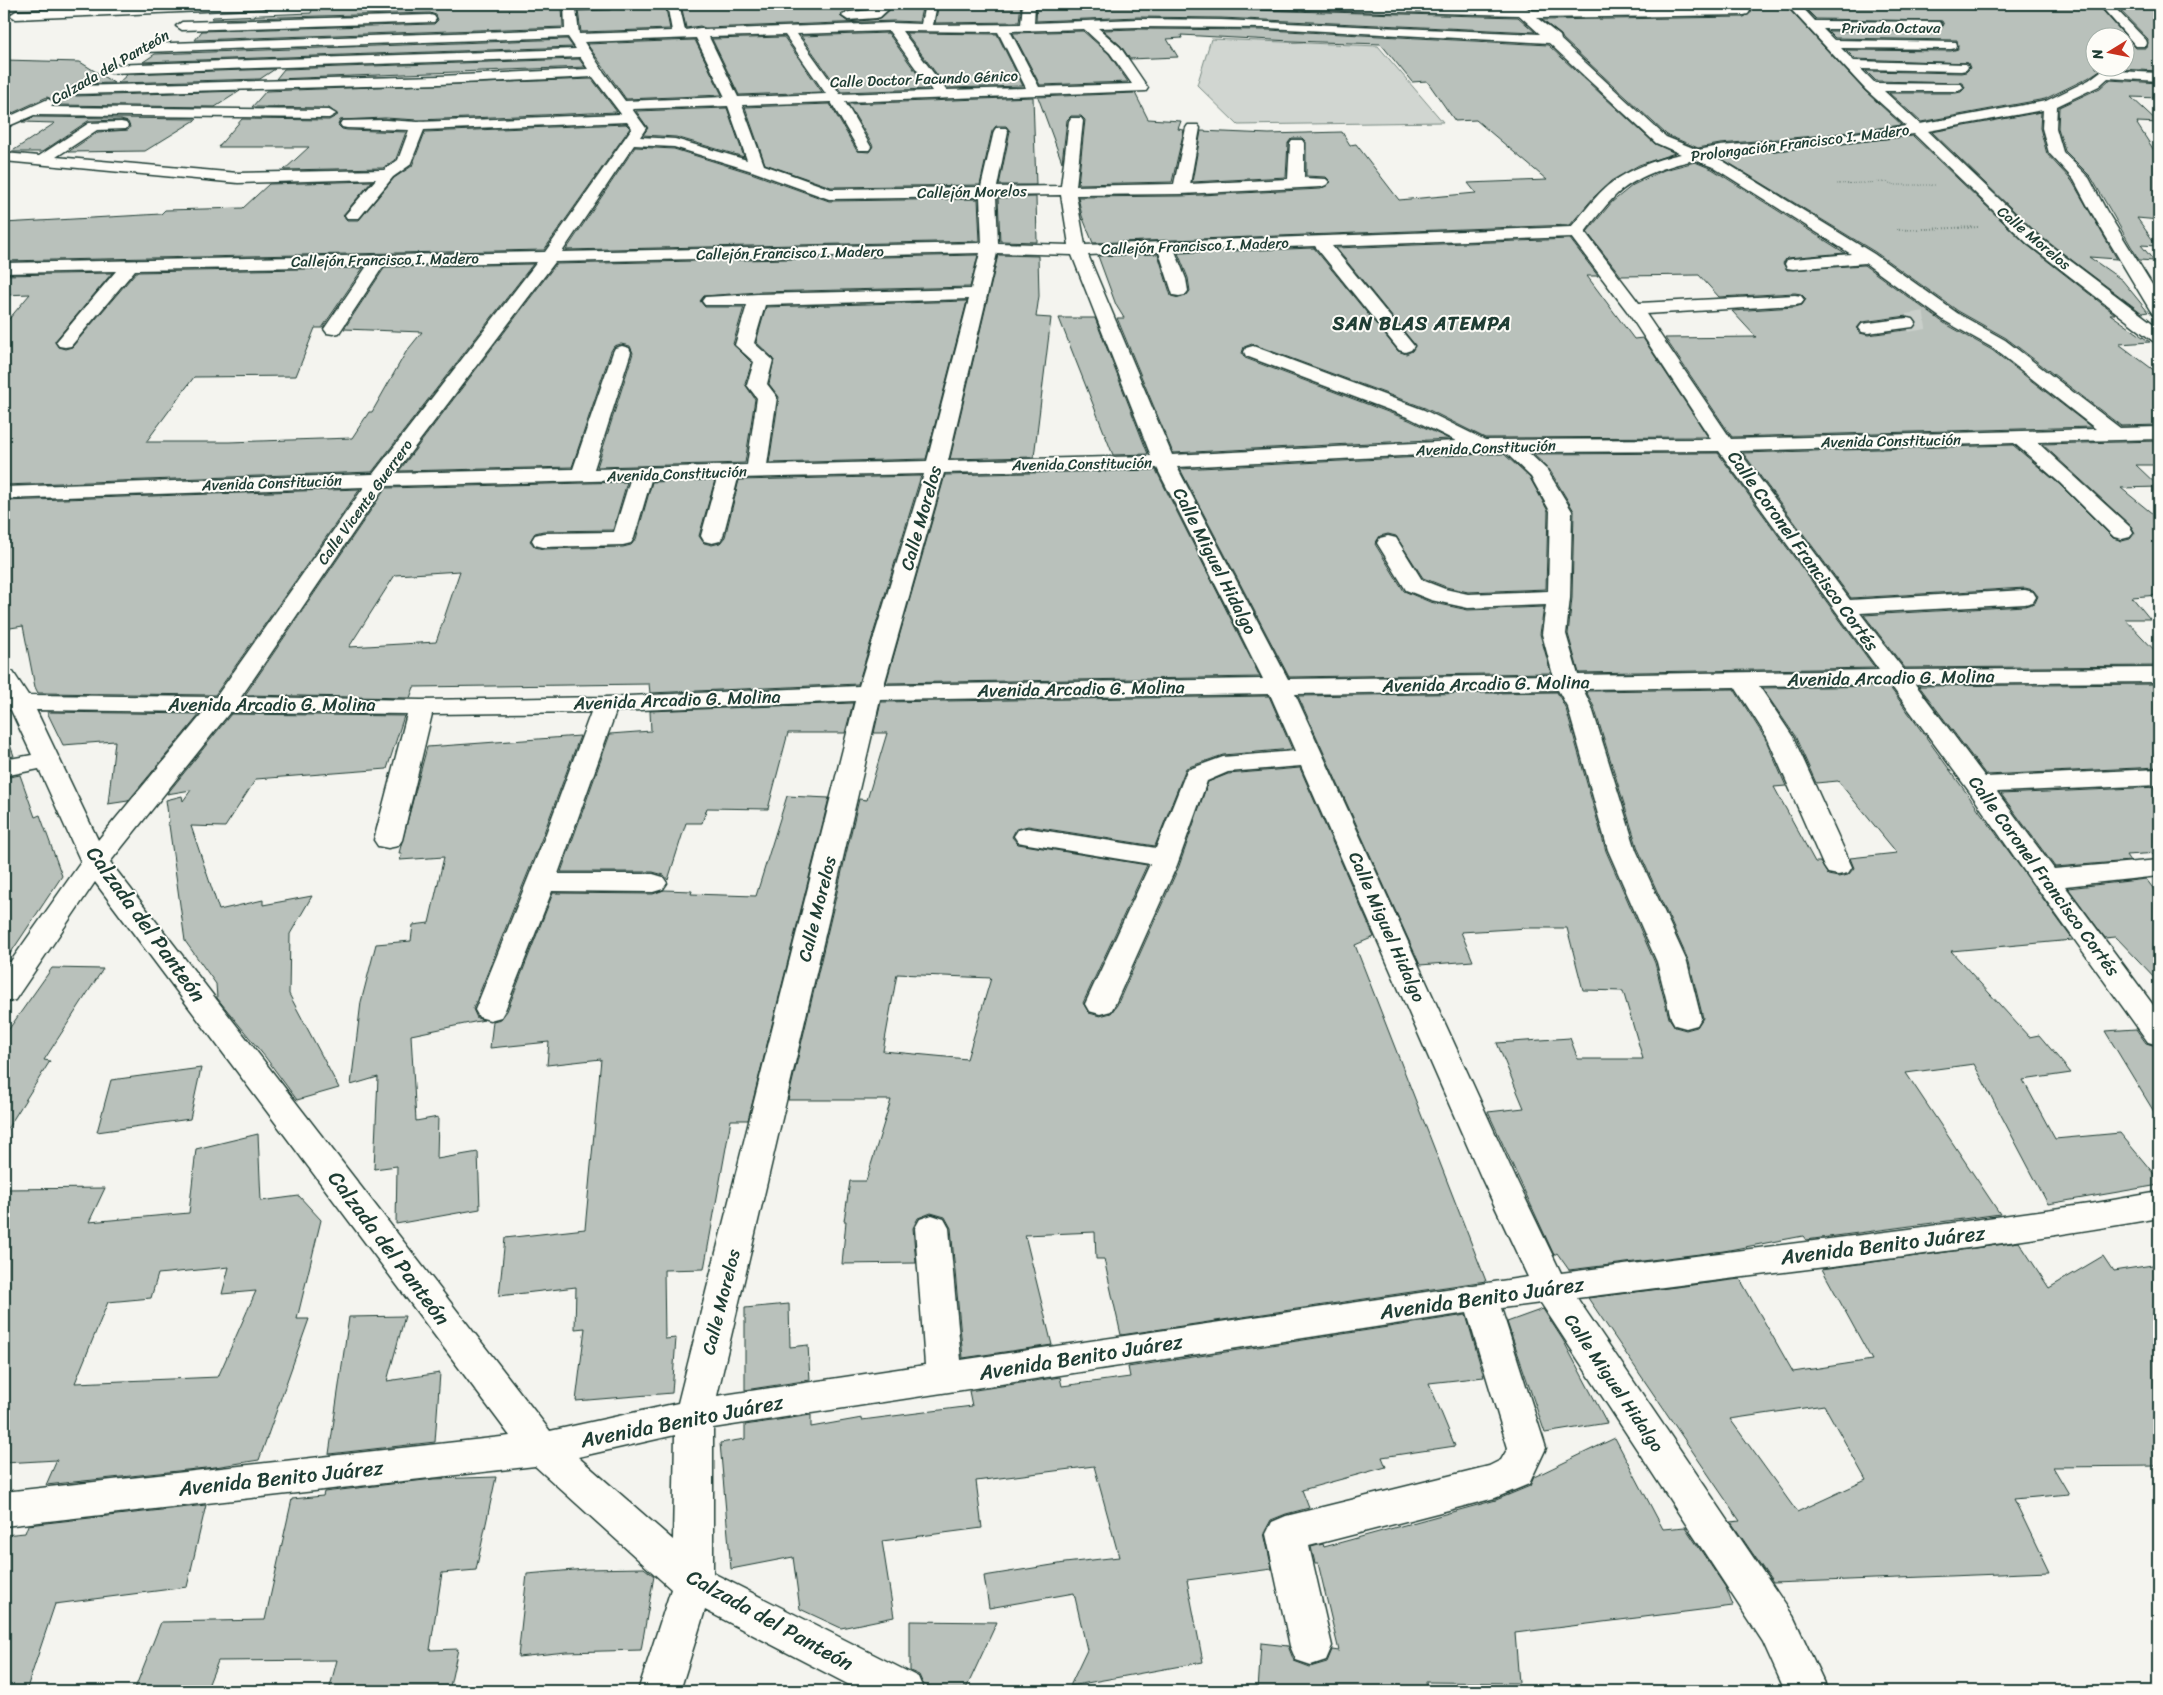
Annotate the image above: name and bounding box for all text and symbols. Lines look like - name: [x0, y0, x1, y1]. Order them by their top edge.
- street label: Privada Octava: [1841, 15, 1941, 41]
- street label: Calzada del Panteón: [46, 22, 174, 112]
- north arrow: [2086, 28, 2136, 78]
- text: N: [2084, 47, 2111, 62]
- street label: Calle Doctor Facundo Génico: [830, 63, 1019, 95]
- street label: Prolongación Francisco I. Madero: [1689, 117, 1911, 169]
- street label: Callejón Morelos: [917, 178, 1027, 206]
- street label: Calle Morelos: [1991, 199, 2077, 277]
- street label: Callejón Francisco I. Madero: [1101, 230, 1290, 262]
- street label: Callejón Francisco I. Madero: [696, 238, 885, 268]
- street label: Callejón Francisco I. Madero: [291, 245, 480, 275]
- district label: SAN BLAS ATEMPA: [1332, 307, 1511, 340]
- street label: Avenida Constitución: [1820, 427, 1961, 455]
- street label: Calle Vicente Guerrero: [310, 433, 420, 570]
- street label: Avenida Constitución: [1414, 433, 1557, 463]
- street label: Calle Coronel Francisco Cortés: [1719, 444, 1888, 659]
- street label: Avenida Constitución: [1011, 450, 1152, 478]
- street label: Avenida Constitución: [605, 459, 748, 489]
- street label: Calle Morelos: [891, 461, 951, 574]
- street label: Avenida Constitución: [200, 468, 343, 498]
- street label: Calle Miguel Hidalgo: [1164, 481, 1266, 641]
- street label: Avenida Arcadio G. Molina: [1786, 660, 1995, 696]
- street label: Avenida Arcadio G. Molina: [1381, 666, 1590, 702]
- street label: Avenida Arcadio G. Molina: [976, 671, 1185, 707]
- street label: Avenida Arcadio G. Molina: [572, 680, 781, 720]
- street label: Avenida Arcadio G. Molina: [167, 689, 376, 721]
- street label: Calle Coronel Francisco Cortés: [1960, 769, 2129, 984]
- street label: Calzada del Panteón: [76, 837, 216, 1011]
- street label: Calle Miguel Hidalgo: [1339, 846, 1435, 1008]
- street label: Calle Morelos: [788, 852, 846, 965]
- street label: Calzada del Panteón: [318, 1162, 460, 1334]
- street label: Avenida Benito Juárez: [1778, 1213, 1988, 1277]
- street label: Calle Morelos: [692, 1245, 750, 1358]
- street label: Avenida Benito Juárez: [1376, 1265, 1588, 1331]
- street label: Calle Miguel Hidalgo: [1555, 1307, 1673, 1459]
- street label: Avenida Benito Juárez: [975, 1322, 1187, 1392]
- street label: Avenida Benito Juárez: [576, 1383, 788, 1459]
- street label: Avenida Benito Juárez: [176, 1448, 386, 1508]
- street label: Calzada del Panteón: [679, 1558, 861, 1682]

